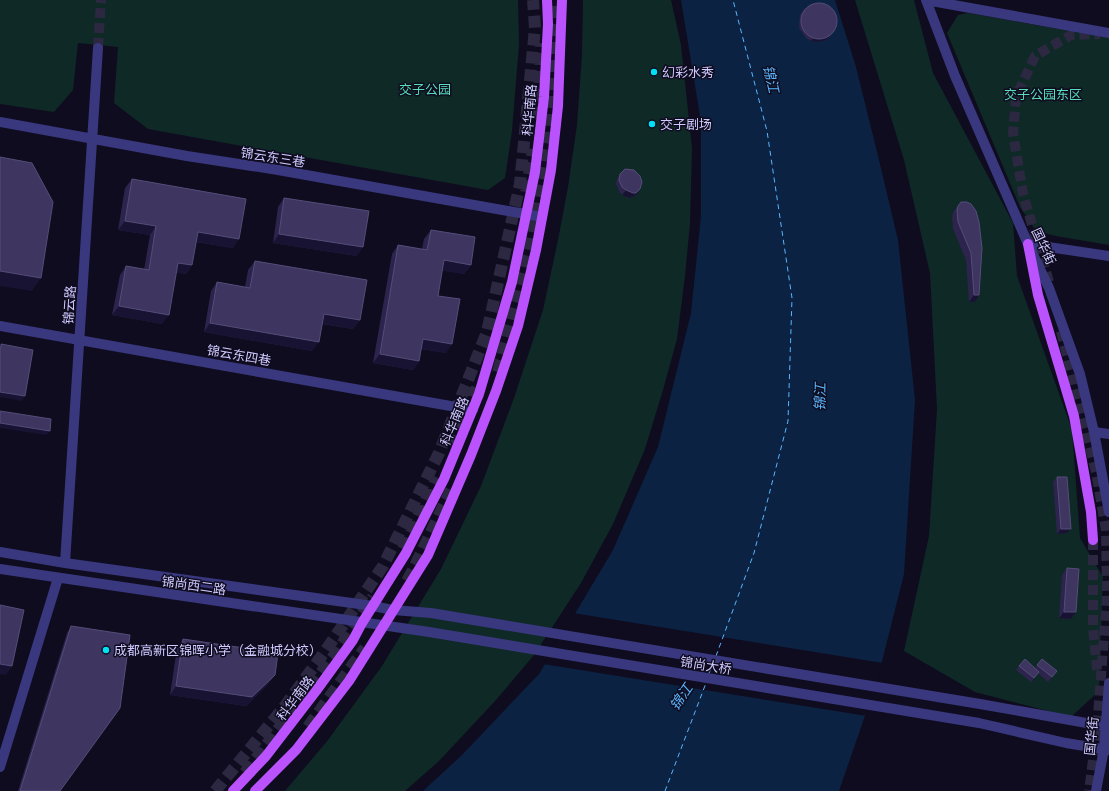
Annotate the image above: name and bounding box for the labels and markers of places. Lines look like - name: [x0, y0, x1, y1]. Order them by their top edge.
- place label: 幻彩水秀: [662, 63, 714, 81]
- marker: 幻彩水秀: [649, 67, 659, 77]
- place label: 交子剧场: [660, 115, 712, 133]
- marker: 交子剧场: [647, 119, 657, 129]
- place label: 成都高新区锦晖小学（金融城分校）: [114, 641, 322, 659]
- marker: 成都高新区锦晖小学（金融城分校）: [101, 645, 111, 655]

